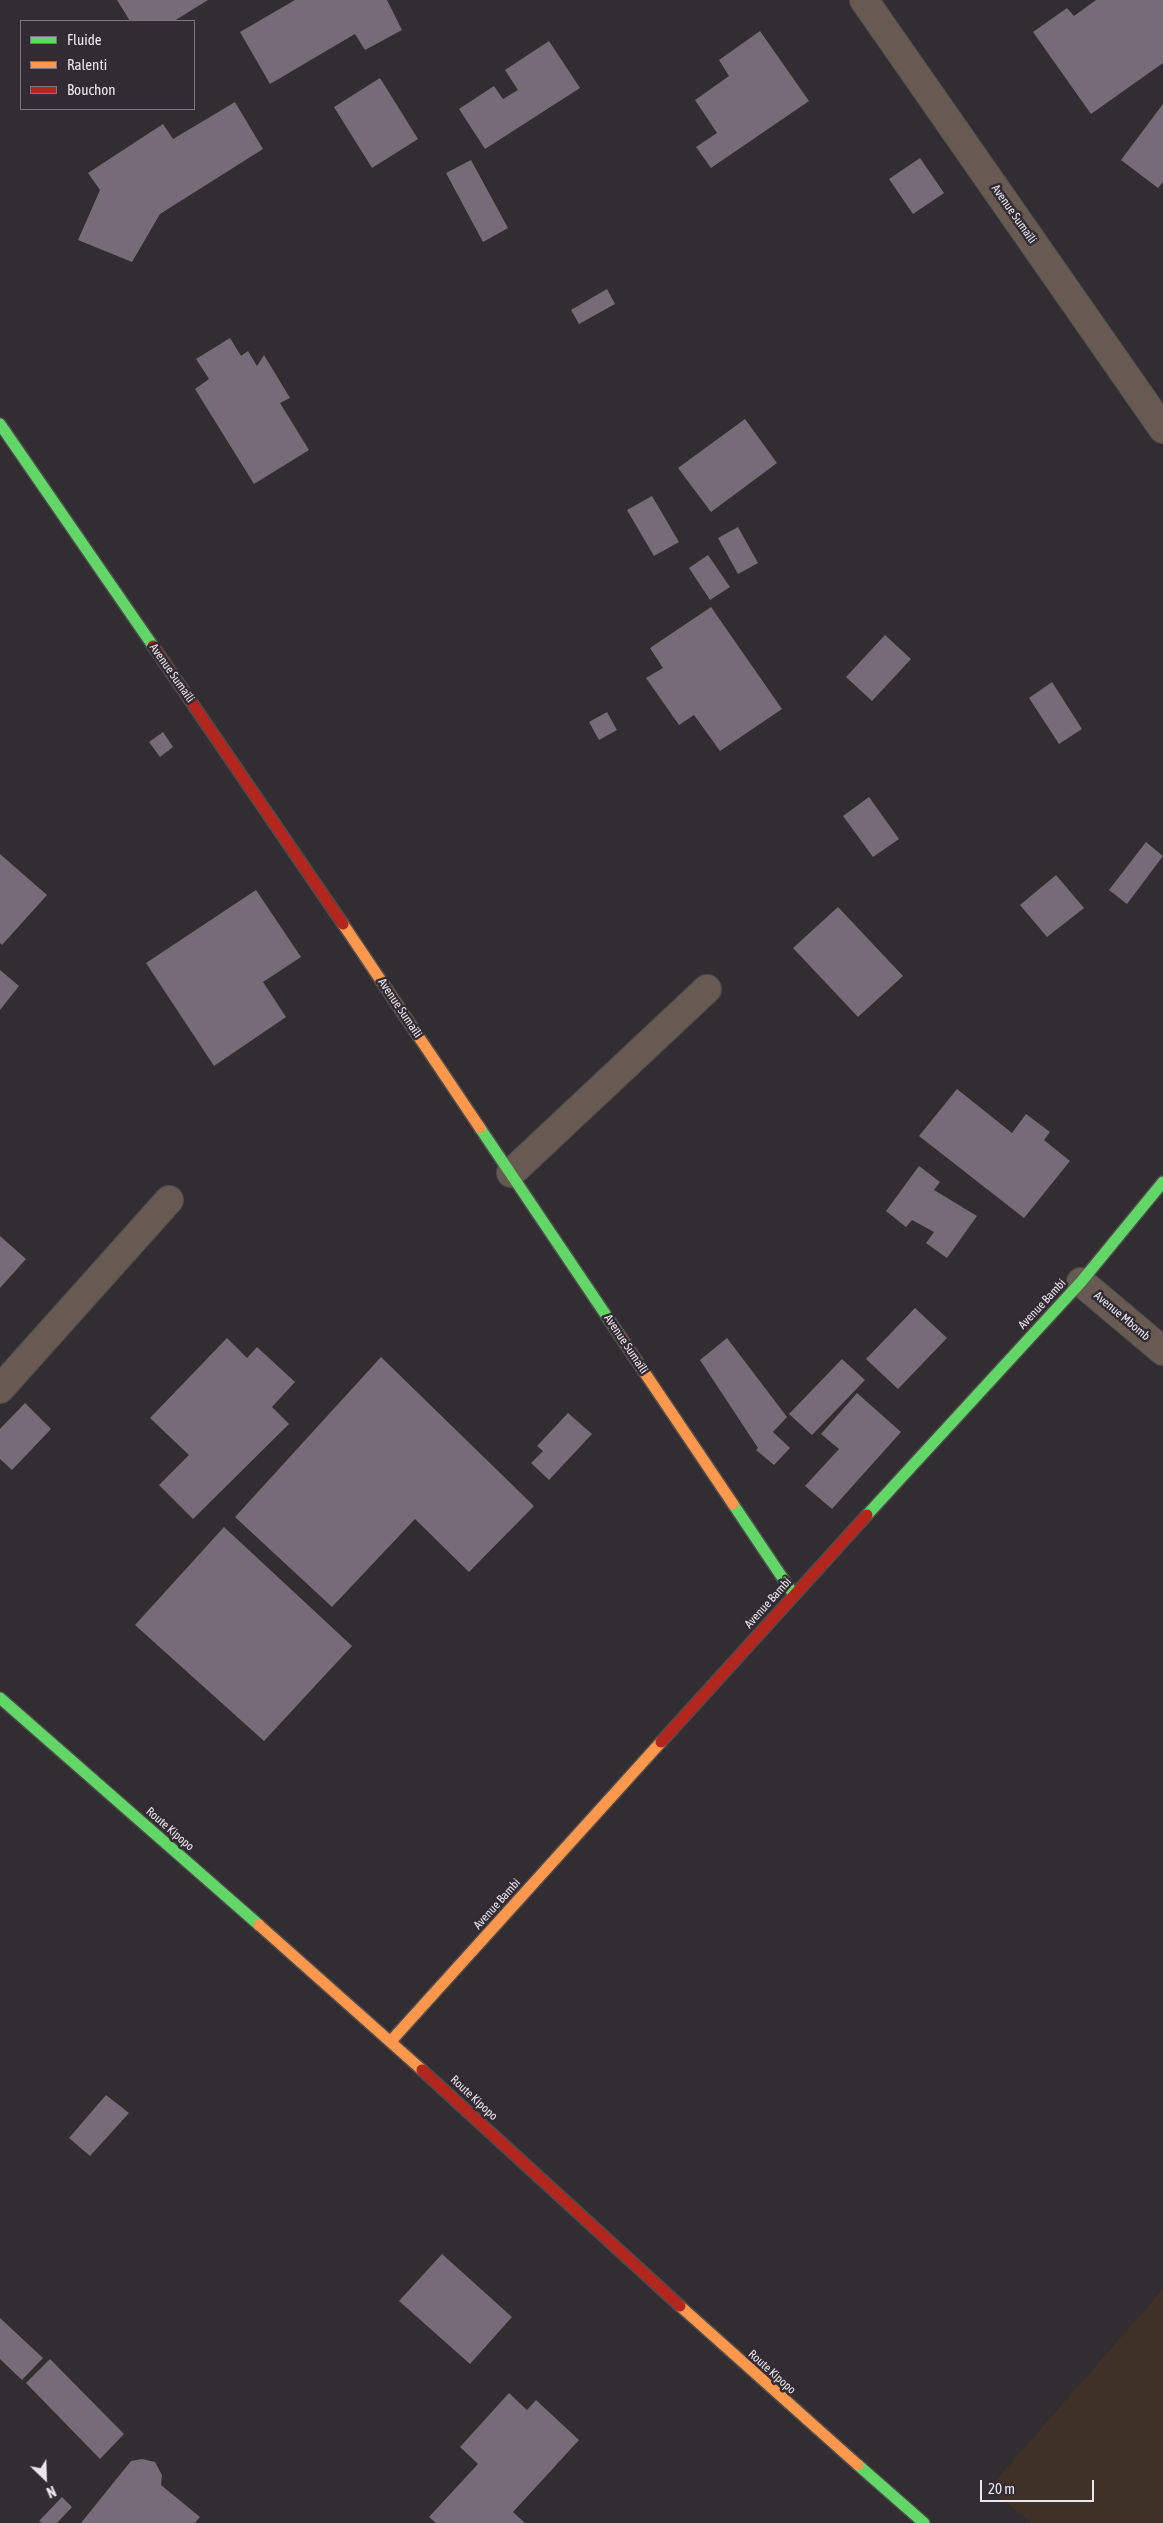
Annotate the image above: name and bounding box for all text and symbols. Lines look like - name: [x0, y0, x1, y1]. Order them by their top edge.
- legend: [20, 20, 195, 110]
- text: Fluide: [67, 31, 102, 48]
- text: Ralenti: [67, 56, 107, 73]
- text: Bouchon: [67, 81, 116, 98]
- street label: Avenue Sumaïli: [988, 182, 1040, 246]
- street label: Avenue Sumaïli: [146, 641, 198, 705]
- street label: Avenue Sumaïli: [375, 976, 425, 1040]
- street label: Avenue Bambi: [1015, 1276, 1069, 1332]
- street label: Avenue Mbomb: [1091, 1288, 1153, 1344]
- street label: Avenue Sumaïli: [601, 1312, 651, 1376]
- street label: Avenue Bambi: [741, 1575, 795, 1631]
- street label: Route Kipopo: [143, 1804, 197, 1854]
- street label: Avenue Bambi: [470, 1876, 524, 1932]
- street label: Route Kipopo: [447, 2073, 501, 2123]
- street label: Route Kipopo: [745, 2347, 799, 2397]
- north arrow: [20, 2453, 70, 2503]
- scale bar: [983, 2470, 1097, 2502]
- text: 20 m: [988, 2480, 1015, 2497]
- text: N: [44, 2483, 58, 2501]

